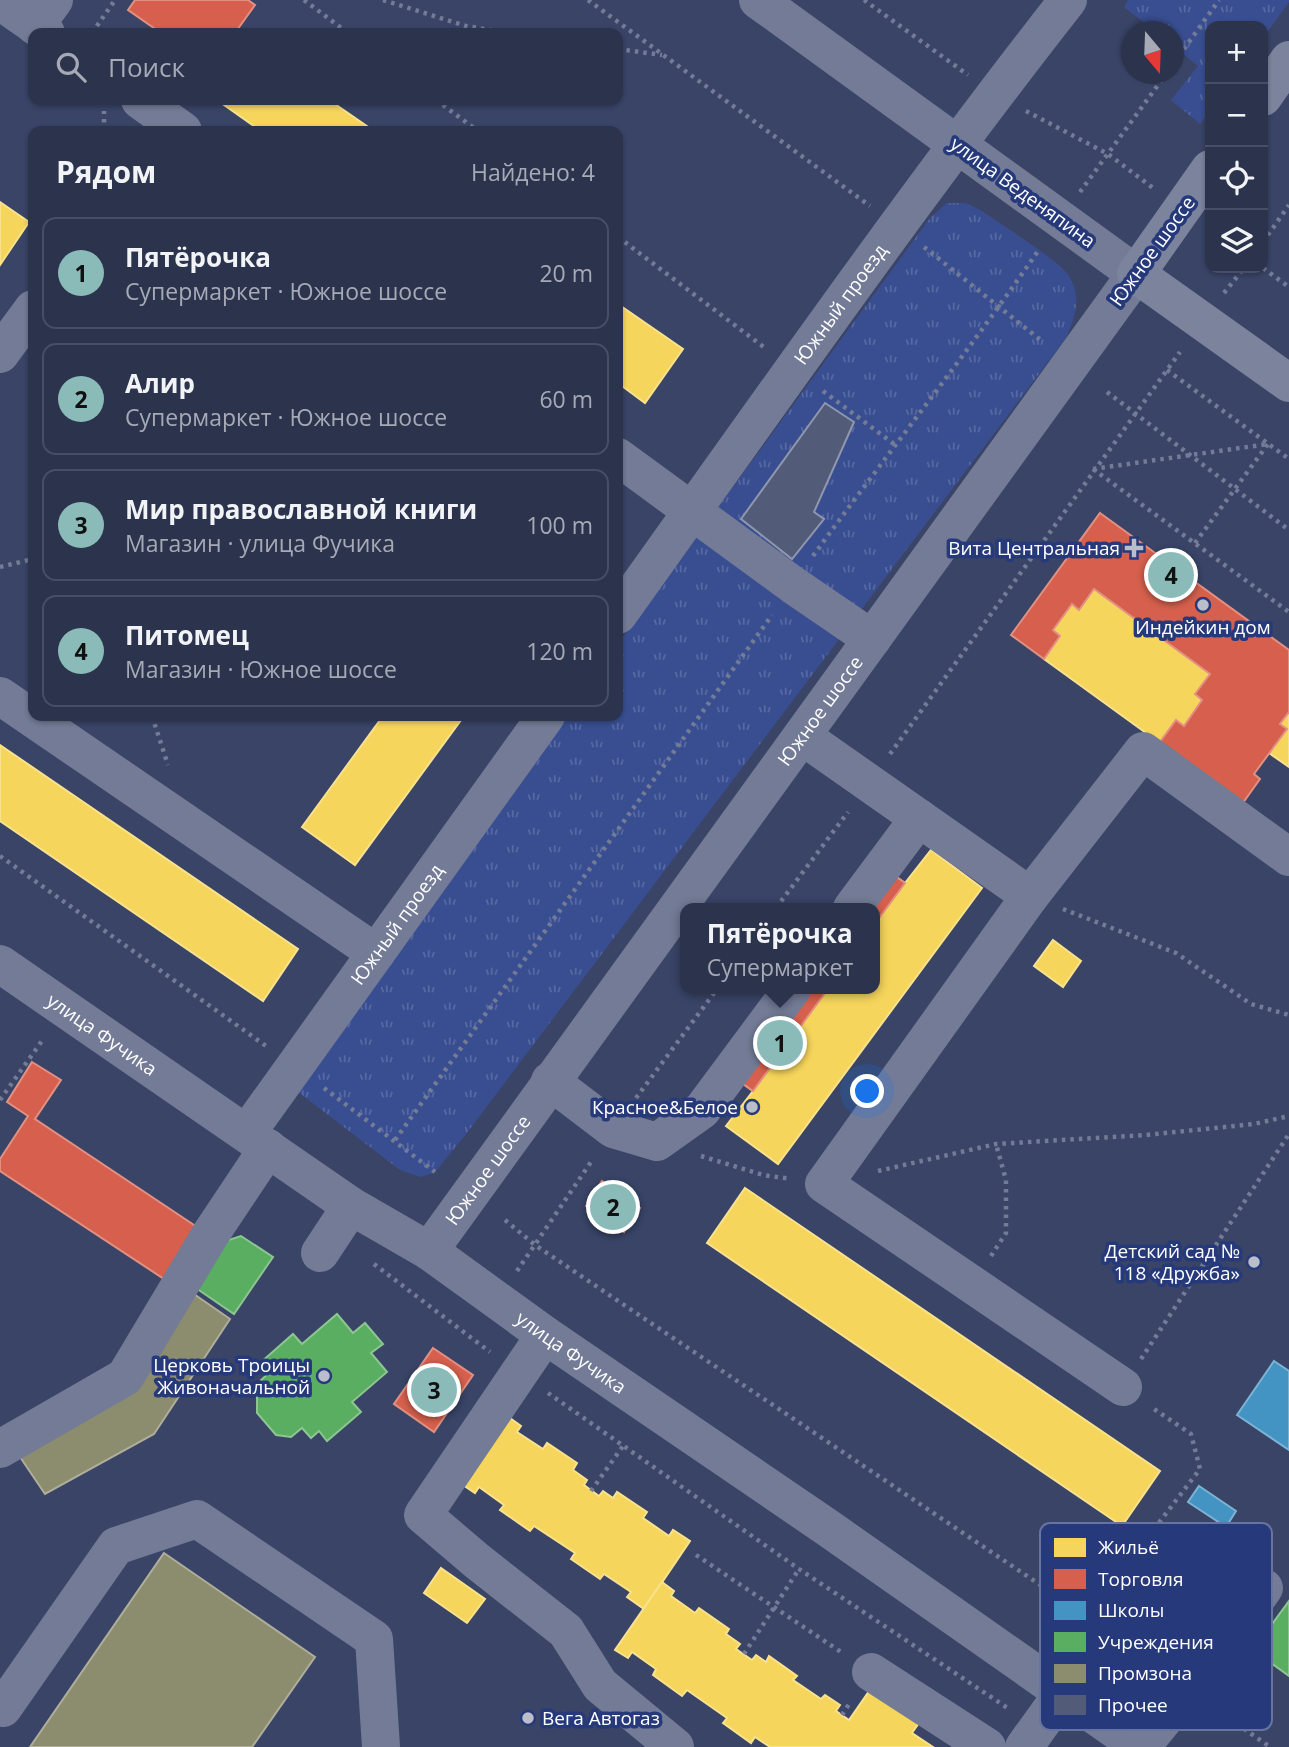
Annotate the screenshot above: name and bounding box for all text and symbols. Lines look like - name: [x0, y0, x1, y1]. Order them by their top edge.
- north arrow: [1121, 21, 1184, 84]
- map controls: [1205, 21, 1268, 273]
- button: +: [1205, 21, 1268, 84]
- search box: [28, 28, 623, 105]
- icon: search: [52, 48, 90, 86]
- text: Поиск: [108, 49, 185, 85]
- button: −: [1205, 84, 1268, 147]
- street label: улица Веденяпина: [945, 131, 1101, 253]
- button: locate: [1205, 147, 1268, 210]
- text: Рядом: [56, 151, 156, 192]
- text: Найдено: 4: [471, 156, 595, 188]
- street label: Южное шоссе: [1103, 191, 1201, 311]
- button: layers: [1205, 210, 1268, 273]
- text: Пятёрочка: [125, 239, 271, 275]
- street label: Южный проезд: [788, 239, 893, 370]
- text: 1: [74, 257, 88, 289]
- text: 20 m: [539, 257, 593, 289]
- text: Супермаркет · Южное шоссе: [125, 275, 447, 307]
- text: Алир: [125, 365, 195, 401]
- text: 2: [74, 383, 88, 415]
- text: 60 m: [539, 383, 593, 415]
- text: Супермаркет · Южное шоссе: [125, 401, 447, 433]
- text: Мир православной книги: [125, 491, 477, 527]
- text: 3: [74, 509, 88, 541]
- text: 100 m: [526, 509, 593, 541]
- text: Магазин · улица Фучика: [125, 527, 395, 559]
- place label: Вита Центральная: [948, 535, 1120, 561]
- marker: Вита Центральная: [1126, 540, 1142, 556]
- pin: 4: [1148, 549, 1194, 601]
- marker: Индейкин дом: [1195, 597, 1211, 613]
- place label: Индейкин дом: [1135, 614, 1271, 640]
- text: Питомец: [125, 617, 249, 653]
- text: 4: [74, 635, 88, 667]
- text: 120 m: [526, 635, 593, 667]
- street label: Южное шоссе: [771, 650, 869, 771]
- text: Магазин · Южное шоссе: [125, 653, 397, 685]
- street label: Южный проезд: [344, 858, 449, 990]
- popup: [680, 903, 880, 994]
- text: Пятёрочка: [707, 915, 853, 951]
- text: Супермаркет: [707, 951, 853, 983]
- street label: улица Фучика: [42, 987, 162, 1082]
- pin: 1: [757, 1017, 803, 1069]
- your location: [850, 1074, 884, 1108]
- place label: Красное&Белое: [592, 1094, 738, 1120]
- marker: Красное&Белое: [744, 1099, 760, 1115]
- street label: Южное шоссе: [439, 1110, 536, 1230]
- pin: 2: [590, 1181, 636, 1233]
- place label: Детский сад № 118 «Дружба»: [1105, 1238, 1240, 1286]
- marker: Детский сад № 118 «Дружба»: [1246, 1254, 1262, 1270]
- street label: улица Фучика: [511, 1305, 631, 1400]
- place label: Церковь Троицы Живоначальной: [153, 1352, 310, 1400]
- pin: 3: [411, 1364, 457, 1416]
- marker: Церковь Троицы Живоначальной: [316, 1368, 332, 1384]
- legend: [1040, 1523, 1272, 1730]
- text: Жильё: [1098, 1534, 1159, 1560]
- text: Торговля: [1098, 1566, 1183, 1592]
- text: Школы: [1098, 1597, 1164, 1623]
- text: Учреждения: [1098, 1629, 1214, 1655]
- text: Промзона: [1098, 1660, 1192, 1686]
- text: Прочее: [1098, 1692, 1168, 1718]
- place label: Вега Автогаз: [542, 1705, 660, 1731]
- marker: Вега Автогаз: [520, 1710, 536, 1726]

